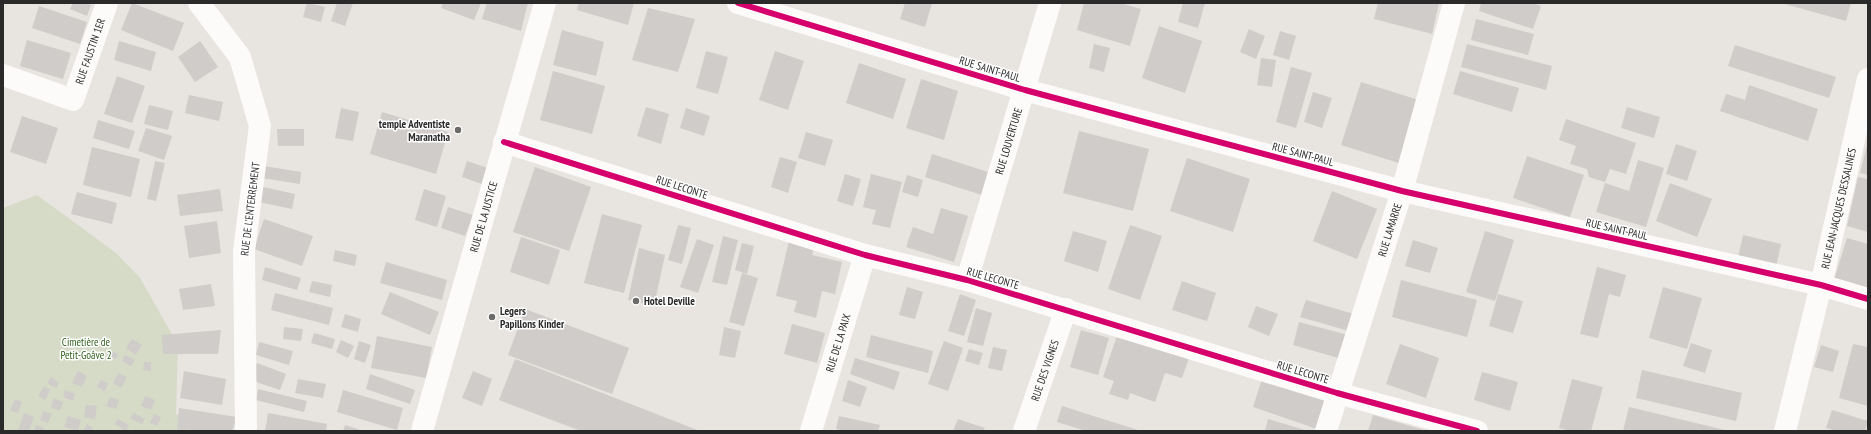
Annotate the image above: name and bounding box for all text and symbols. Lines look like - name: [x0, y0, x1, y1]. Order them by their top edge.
- street label: RUE FAUSTIN 1ER: [72, 16, 108, 86]
- street label: RUE SAINT-PAUL: [958, 53, 1023, 85]
- street label: RUE LOUVERTURE: [992, 106, 1025, 176]
- place label: temple Adventiste Maranatha: [379, 117, 450, 144]
- marker: temple Adventiste Maranatha: [453, 125, 463, 135]
- street label: RUE SAINT-PAUL: [1271, 139, 1336, 169]
- street label: RUE JEAN-JACQUES DESSALINES: [1818, 146, 1859, 270]
- street label: RUE DE L'ENTERREMENT: [237, 161, 263, 257]
- street label: RUE LECONTE: [654, 172, 710, 202]
- street label: RUE DE LA JUSTICE: [467, 179, 500, 254]
- street label: RUE LAMARRE: [1375, 201, 1405, 258]
- street label: RUE SAINT-PAUL: [1585, 215, 1650, 243]
- street label: RUE LECONTE: [965, 264, 1021, 292]
- place label: Hotel Deville: [644, 294, 695, 308]
- marker: Hotel Deville: [631, 296, 641, 306]
- place label: Legers Papillons Kinder: [500, 304, 565, 331]
- marker: Legers Papillons Kinder: [487, 312, 497, 322]
- street label: RUE DE LA PAIX: [822, 312, 854, 374]
- park label: Cimetière de Petit-Goâve 2: [60, 335, 112, 362]
- street label: RUE DES VIGNES: [1028, 338, 1062, 403]
- street label: RUE LECONTE: [1275, 357, 1331, 387]

